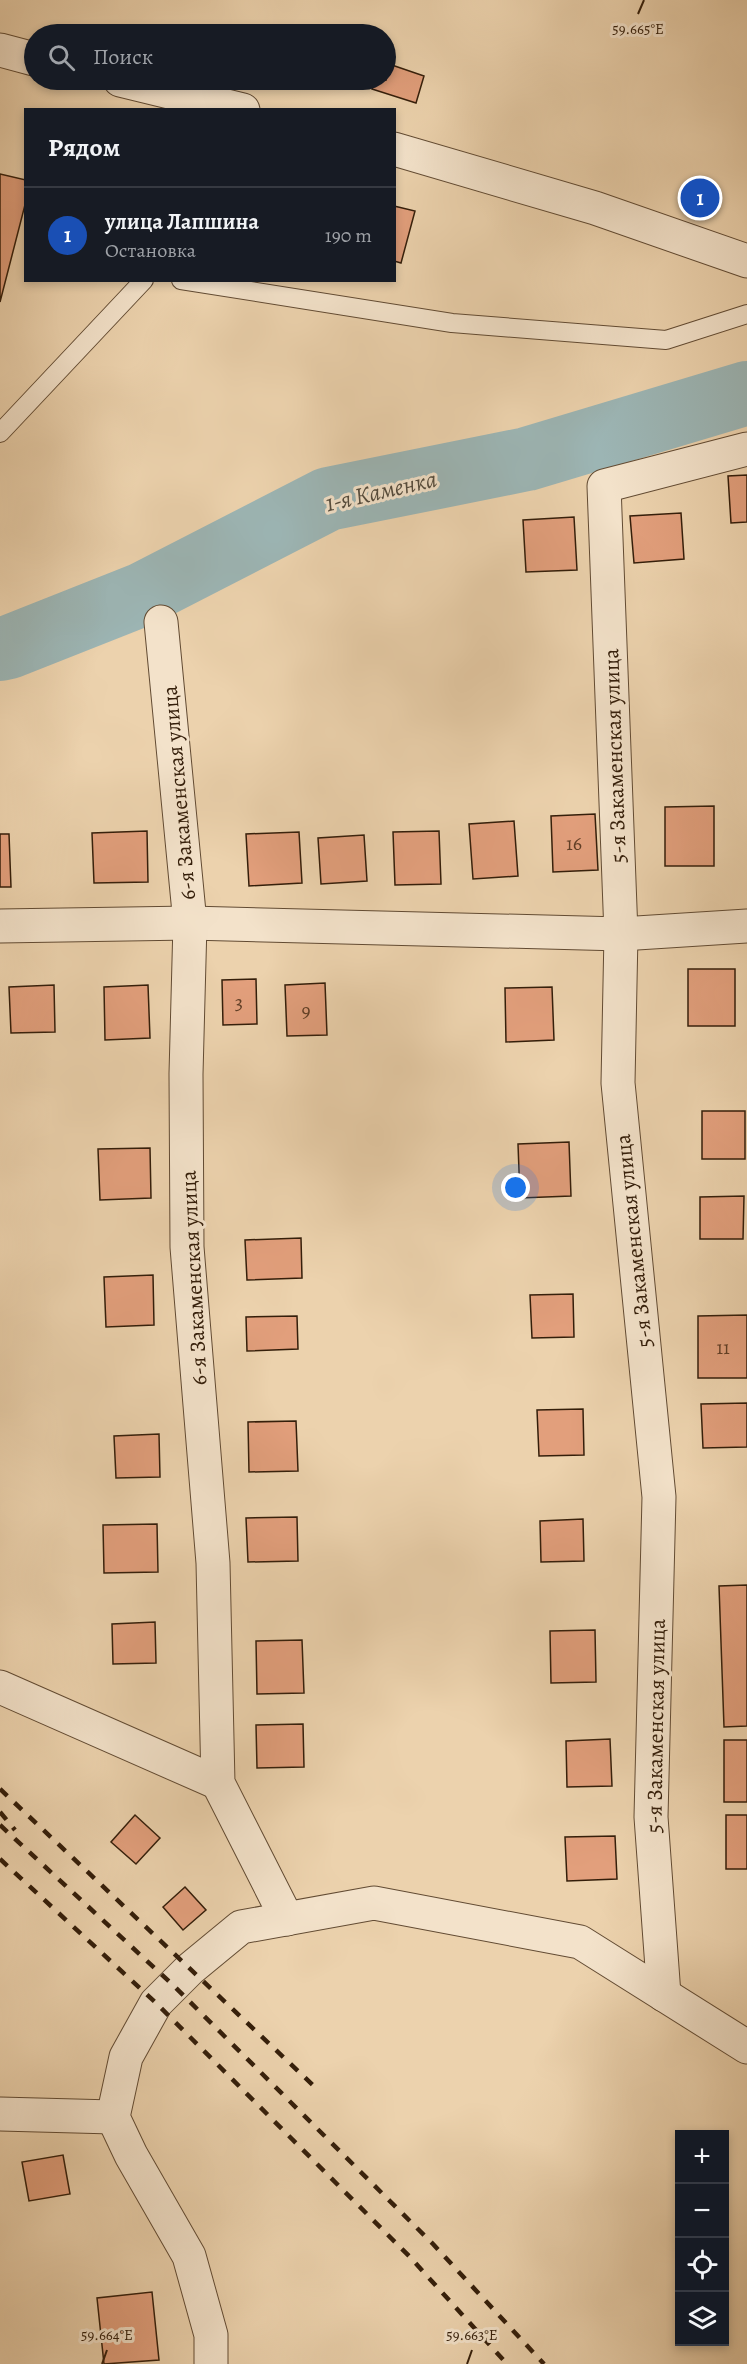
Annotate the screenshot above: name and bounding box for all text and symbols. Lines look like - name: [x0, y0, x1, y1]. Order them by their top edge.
- text: 59.665°E: [612, 19, 664, 39]
- search box: [24, 24, 396, 90]
- icon: search: [45, 41, 78, 74]
- text: Поиск: [93, 42, 153, 72]
- text: Рядом: [48, 130, 120, 165]
- pin: 1: [680, 176, 720, 220]
- text: улица Лапшина: [105, 207, 259, 237]
- text: 1: [64, 222, 71, 249]
- text: 190 m: [325, 222, 372, 249]
- text: Остановка: [105, 237, 196, 264]
- water label: 1-я Каменка: [322, 463, 440, 519]
- street label: 5-я Закаменская улица: [596, 647, 634, 864]
- street label: 6-я Закаменская улица: [155, 684, 203, 901]
- house number: 16: [566, 830, 582, 857]
- house number: 3: [235, 989, 243, 1016]
- house number: 9: [301, 997, 311, 1024]
- street label: 5-я Закаменская улица: [608, 1132, 660, 1349]
- street label: 6-я Закаменская улица: [173, 1169, 215, 1386]
- your location: [501, 1173, 530, 1202]
- house number: 11: [716, 1334, 730, 1361]
- street label: 5-я Закаменская улица: [639, 1618, 673, 1834]
- map controls: [675, 2130, 729, 2346]
- button: +: [675, 2130, 729, 2184]
- button: −: [675, 2184, 729, 2238]
- button: locate: [675, 2238, 729, 2292]
- button: layers: [675, 2292, 729, 2346]
- text: 59.664°E: [81, 2325, 133, 2345]
- text: 59.663°E: [446, 2325, 498, 2345]

